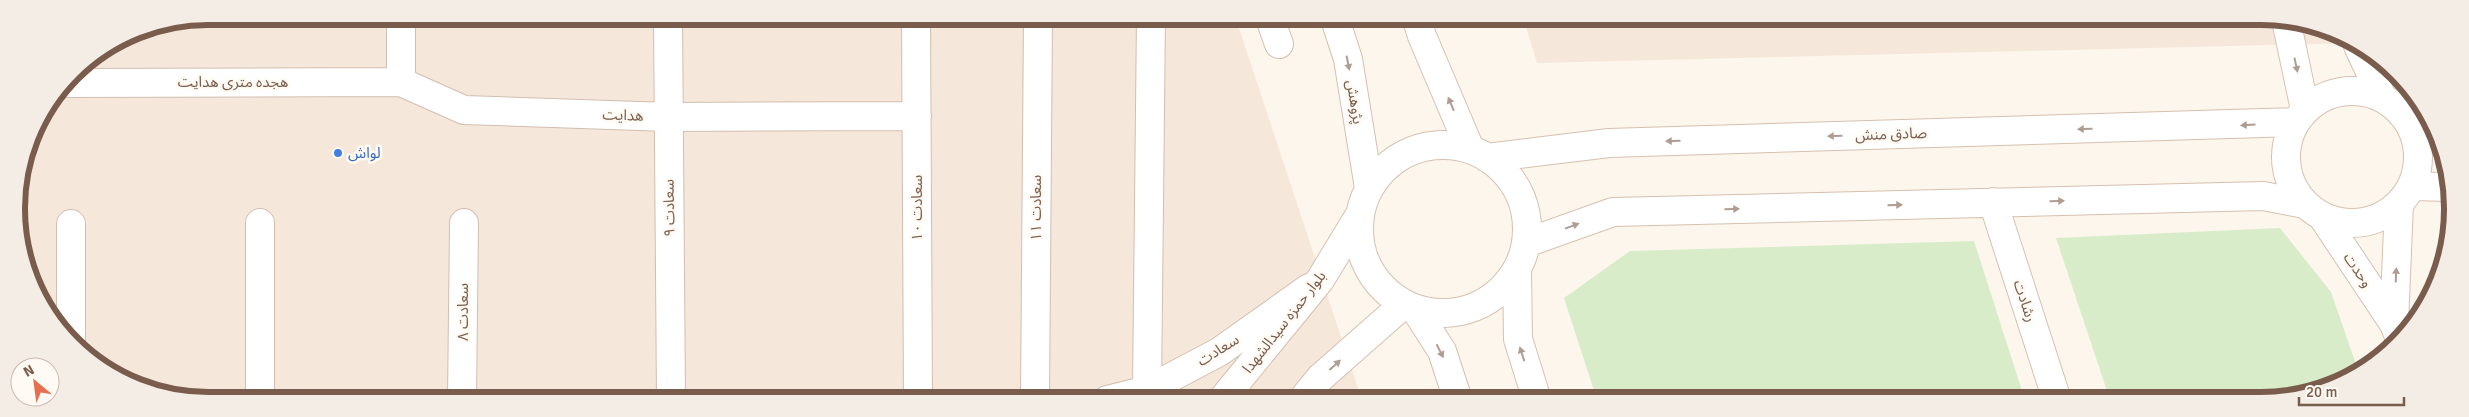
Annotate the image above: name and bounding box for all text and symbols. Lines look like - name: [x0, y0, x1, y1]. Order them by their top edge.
- one-way arrow: [1345, 56, 1353, 72]
- one-way arrow: [2292, 57, 2300, 73]
- street label: هجده متری هدایت: [178, 73, 288, 91]
- street label: پژوهش: [1342, 78, 1367, 126]
- one-way arrow: [1447, 97, 1455, 111]
- street label: هدایت: [602, 105, 644, 125]
- one-way arrow: [2239, 121, 2255, 129]
- street label: صادق منش: [1855, 124, 1927, 144]
- one-way arrow: [2077, 125, 2093, 133]
- one-way arrow: [1827, 132, 1843, 140]
- one-way arrow: [1664, 137, 1680, 145]
- place label: لواش: [348, 144, 381, 162]
- marker: لواش: [332, 147, 344, 159]
- street label: سعادت ۱۰: [908, 175, 926, 241]
- street label: سعادت ۱۱: [1027, 175, 1045, 241]
- street label: سعادت ۹: [659, 179, 679, 237]
- one-way arrow: [2049, 197, 2065, 205]
- one-way arrow: [1887, 201, 1903, 209]
- one-way arrow: [1724, 205, 1740, 213]
- one-way arrow: [1565, 222, 1580, 229]
- street label: وحدت: [2340, 249, 2376, 291]
- street label: بلوار حمزه سیدالشهدا: [1238, 267, 1330, 377]
- one-way arrow: [2393, 267, 2401, 283]
- street label: رشادت: [2010, 278, 2040, 324]
- street label: سعادت ۸: [454, 283, 472, 341]
- street label: سعادت: [1194, 330, 1242, 370]
- one-way arrow: [1436, 343, 1444, 358]
- one-way arrow: [1518, 346, 1526, 361]
- north arrow: [10, 357, 60, 407]
- one-way arrow: [1329, 359, 1341, 371]
- text: N: [21, 361, 37, 381]
- scale bar: [2299, 374, 2404, 406]
- text: 20 m: [2306, 383, 2337, 401]

